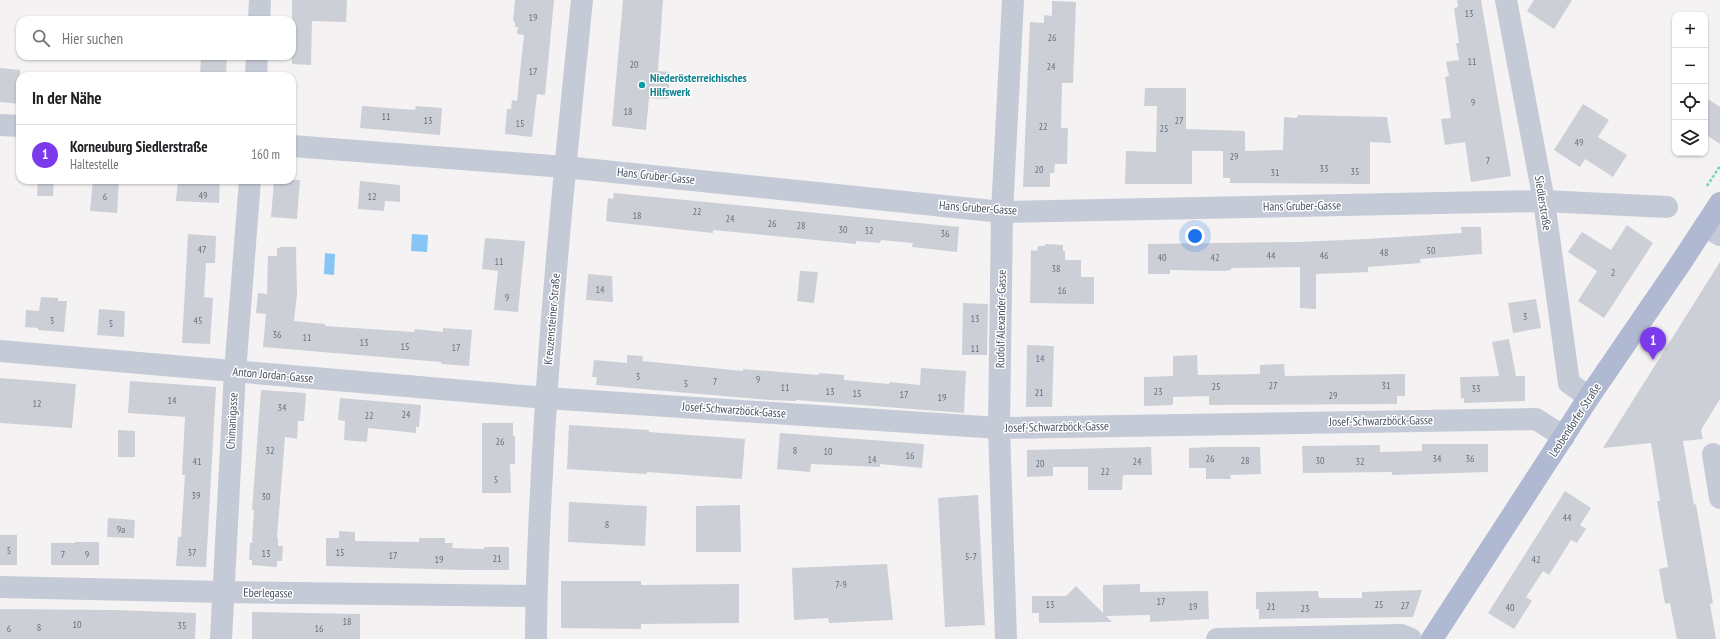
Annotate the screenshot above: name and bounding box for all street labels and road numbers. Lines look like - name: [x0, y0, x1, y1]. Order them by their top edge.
- street label: Hans Gruber-Gasse: [616, 164, 696, 187]
- street label: Siedlerstraße: [1532, 174, 1555, 231]
- street label: Hans Gruber-Gasse: [938, 197, 1018, 218]
- street label: Hans Gruber-Gasse: [1263, 197, 1341, 214]
- street label: Rudolf Alexander-Gasse: [992, 270, 1009, 368]
- street label: Kreuzensteiner Straße: [540, 273, 563, 365]
- street label: Anton Jordan-Gasse: [232, 363, 314, 386]
- street label: Leobendorfer Straße: [1545, 380, 1604, 459]
- street label: Chimanigasse: [223, 392, 240, 450]
- street label: Josef-Schwarzböck-Gasse: [681, 398, 786, 421]
- street label: Josef-Schwarzböck-Gasse: [1328, 412, 1433, 429]
- street label: Josef-Schwarzböck-Gasse: [1004, 418, 1109, 435]
- street label: Eberlegasse: [243, 585, 293, 600]

